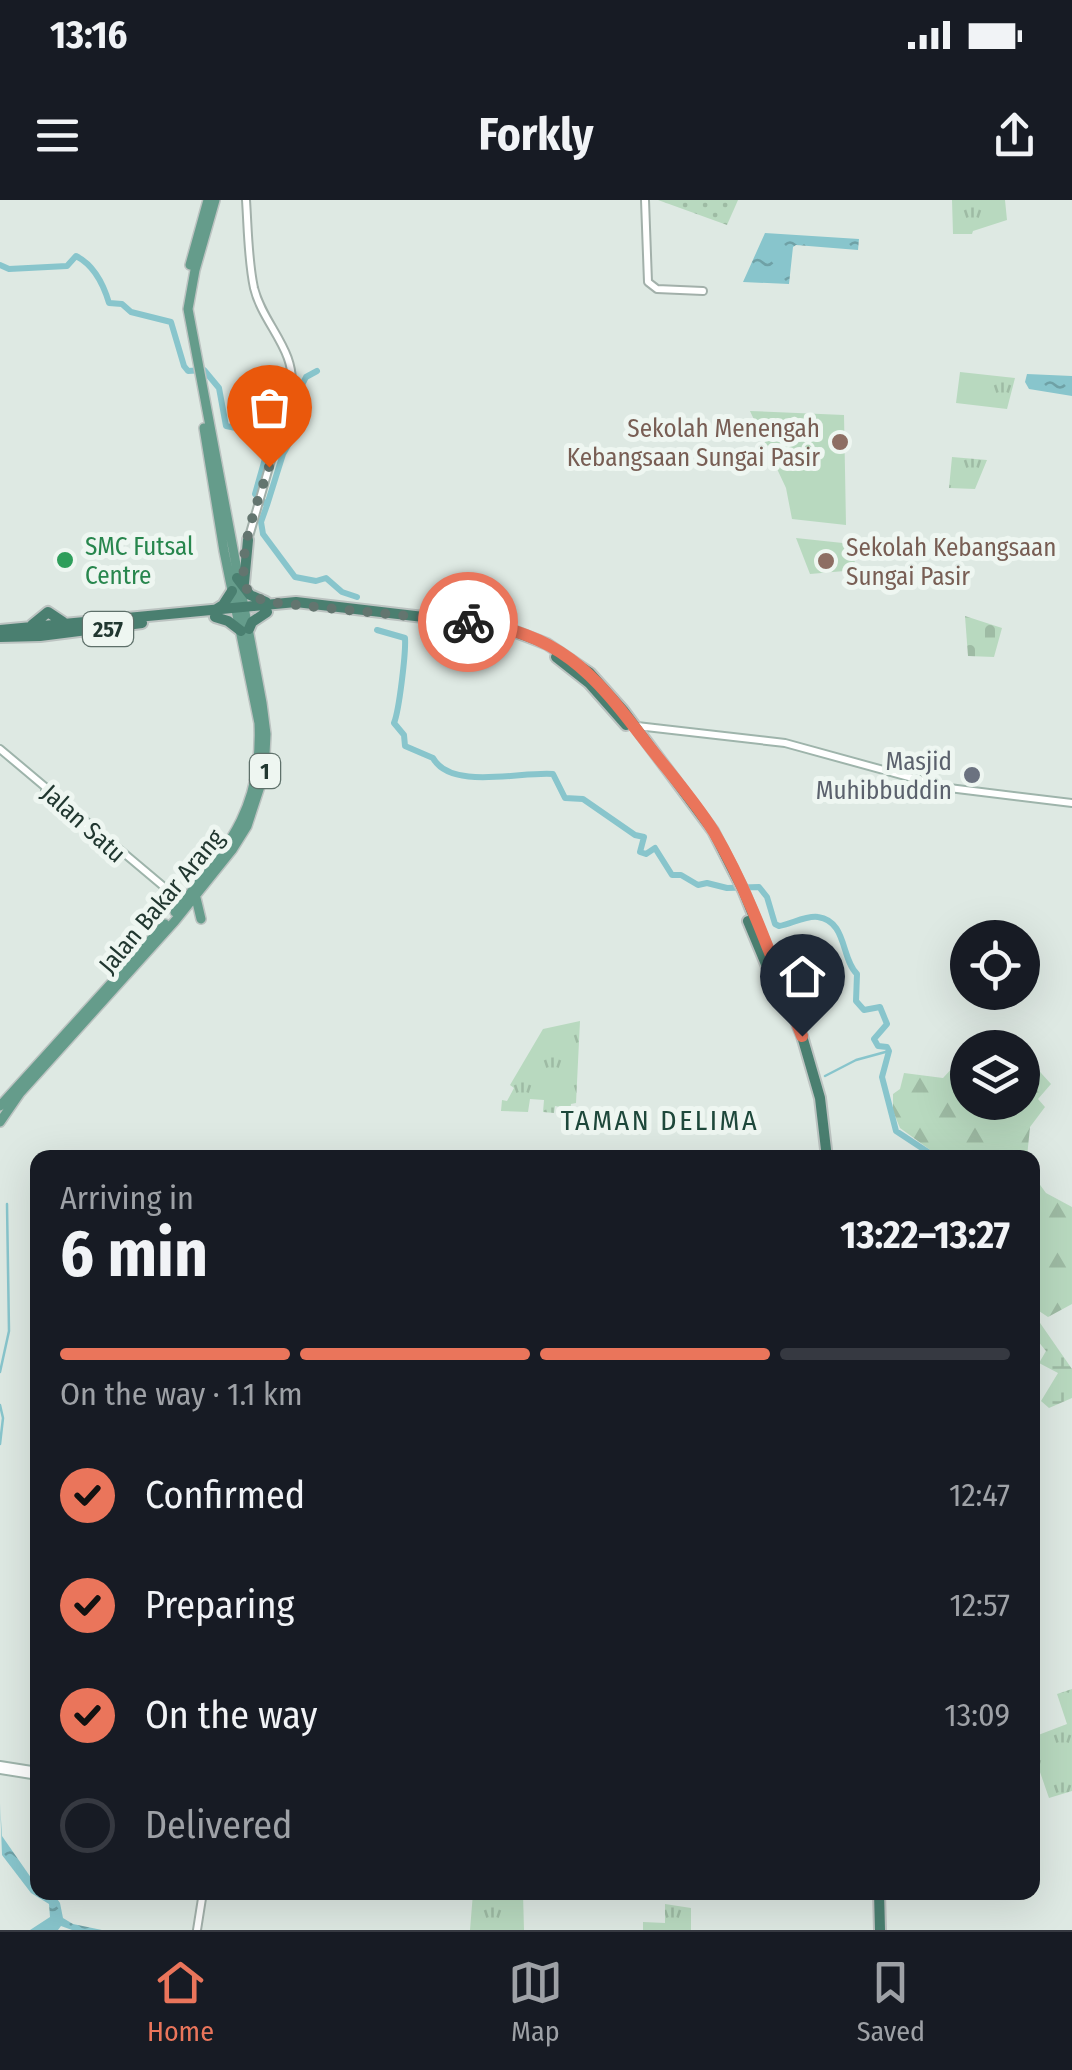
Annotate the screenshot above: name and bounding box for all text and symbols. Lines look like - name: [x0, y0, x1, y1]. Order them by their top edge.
- text: 13:16: [50, 12, 127, 58]
- icon: menu: [30, 108, 85, 163]
- text: Forkly: [479, 108, 593, 162]
- icon: share: [987, 108, 1042, 163]
- pin: [227, 365, 312, 468]
- icon: bag: [242, 380, 297, 435]
- place label: Sekolah Menengah Kebangsaan Sungai Pasir: [567, 414, 820, 473]
- marker: Sekolah Menengah Kebangsaan Sungai Pasir: [829, 431, 851, 453]
- place label: SMC Futsal Centre: [85, 532, 194, 591]
- place label: Sekolah Kebangsaan Sungai Pasir: [846, 533, 1056, 592]
- marker: SMC Futsal Centre: [54, 549, 76, 571]
- marker: Sekolah Kebangsaan Sungai Pasir: [815, 550, 837, 572]
- courier: [418, 572, 518, 672]
- icon: bike: [441, 595, 496, 650]
- road number: 257: [83, 612, 133, 646]
- place label: Masjid Muhibbuddin: [816, 747, 952, 806]
- road number: 1: [250, 754, 280, 788]
- marker: Masjid Muhibbuddin: [961, 764, 983, 786]
- street label: Jalan Satu: [35, 778, 131, 869]
- street label: Jalan Bakar Arang: [93, 823, 231, 980]
- map controls: [950, 920, 1040, 1120]
- button: locate: [950, 920, 1040, 1010]
- pin: [760, 934, 845, 1037]
- icon: home: [775, 949, 830, 1004]
- button: layers: [950, 1030, 1040, 1120]
- district label: TAMAN DELIMA: [561, 1104, 759, 1137]
- text: Arriving in: [60, 1179, 194, 1217]
- text: 13:22–13:27: [840, 1212, 1010, 1258]
- text: 6 min: [60, 1215, 208, 1293]
- text: On the way · 1.1 km: [60, 1375, 303, 1413]
- icon: check: [60, 1468, 115, 1523]
- text: Confirmed: [145, 1472, 305, 1518]
- text: 12:47: [949, 1476, 1010, 1514]
- icon: check: [60, 1578, 115, 1633]
- text: Preparing: [145, 1582, 294, 1628]
- text: 12:57: [950, 1586, 1010, 1624]
- icon: check: [60, 1688, 115, 1743]
- text: On the way: [145, 1692, 317, 1738]
- text: 13:09: [944, 1696, 1010, 1734]
- text: Delivered: [145, 1802, 292, 1848]
- tab: Home: [147, 1955, 214, 2048]
- tab: Map: [508, 1955, 563, 2048]
- tab: Saved: [857, 1955, 925, 2048]

